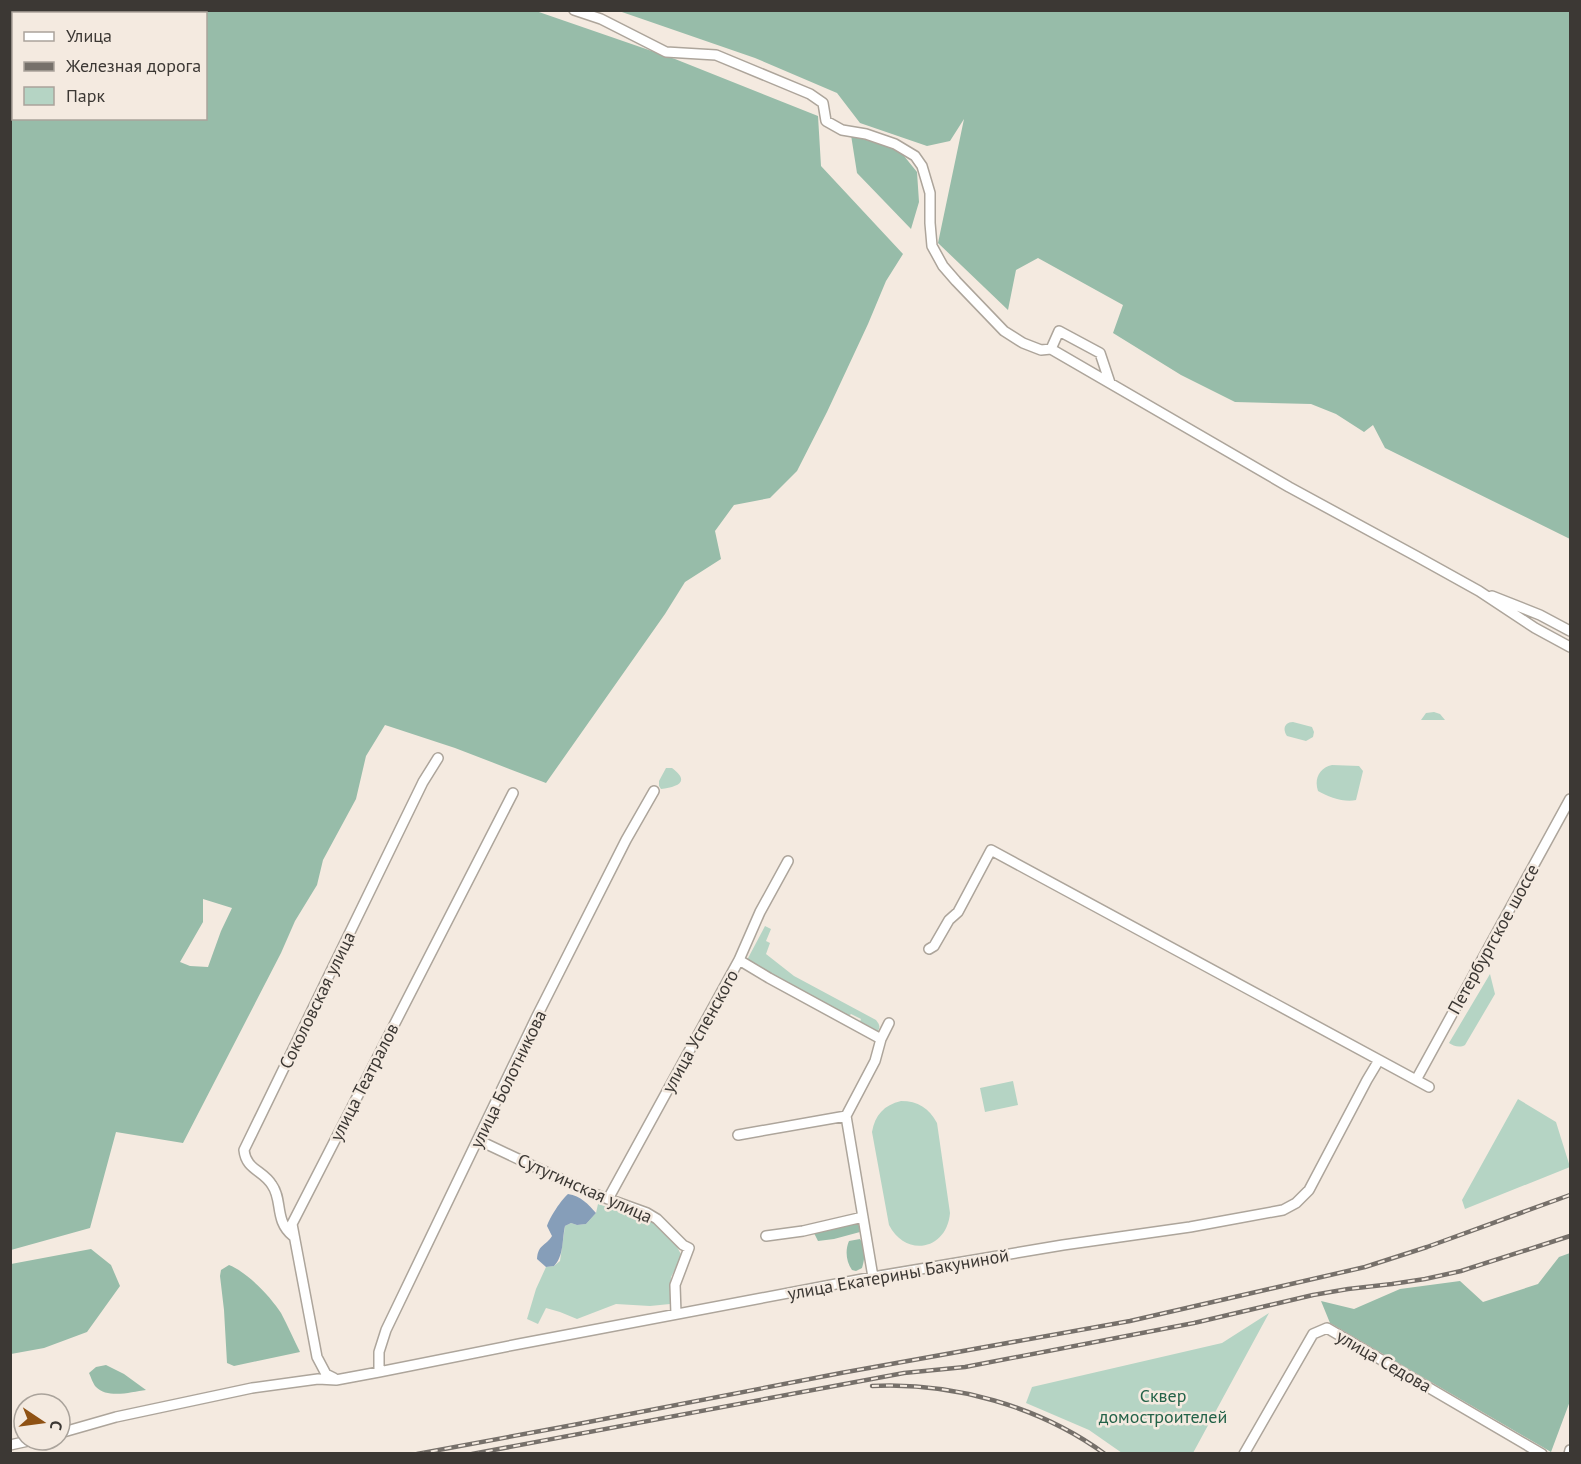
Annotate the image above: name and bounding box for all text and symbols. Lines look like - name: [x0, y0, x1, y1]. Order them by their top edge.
- legend: [12, 12, 207, 120]
- text: Улица: [66, 24, 112, 47]
- text: Железная дорога: [65, 54, 201, 77]
- text: Парк: [66, 84, 106, 107]
- street label: Петербургское шоссе: [1442, 860, 1544, 1018]
- street label: Соколовская улица: [274, 928, 360, 1072]
- street label: улица Успенского: [657, 965, 743, 1097]
- street label: улица Болотникова: [465, 1006, 551, 1152]
- street label: улица Театралов: [324, 1019, 404, 1145]
- street label: Сутугинская улица: [514, 1148, 656, 1228]
- street label: улица Екатерины Бакуниной: [786, 1243, 1010, 1305]
- street label: улица Седова: [1332, 1324, 1436, 1398]
- park label: Сквер домостроителей: [1099, 1384, 1227, 1428]
- north arrow: [12, 1392, 72, 1452]
- text: С: [46, 1419, 67, 1432]

